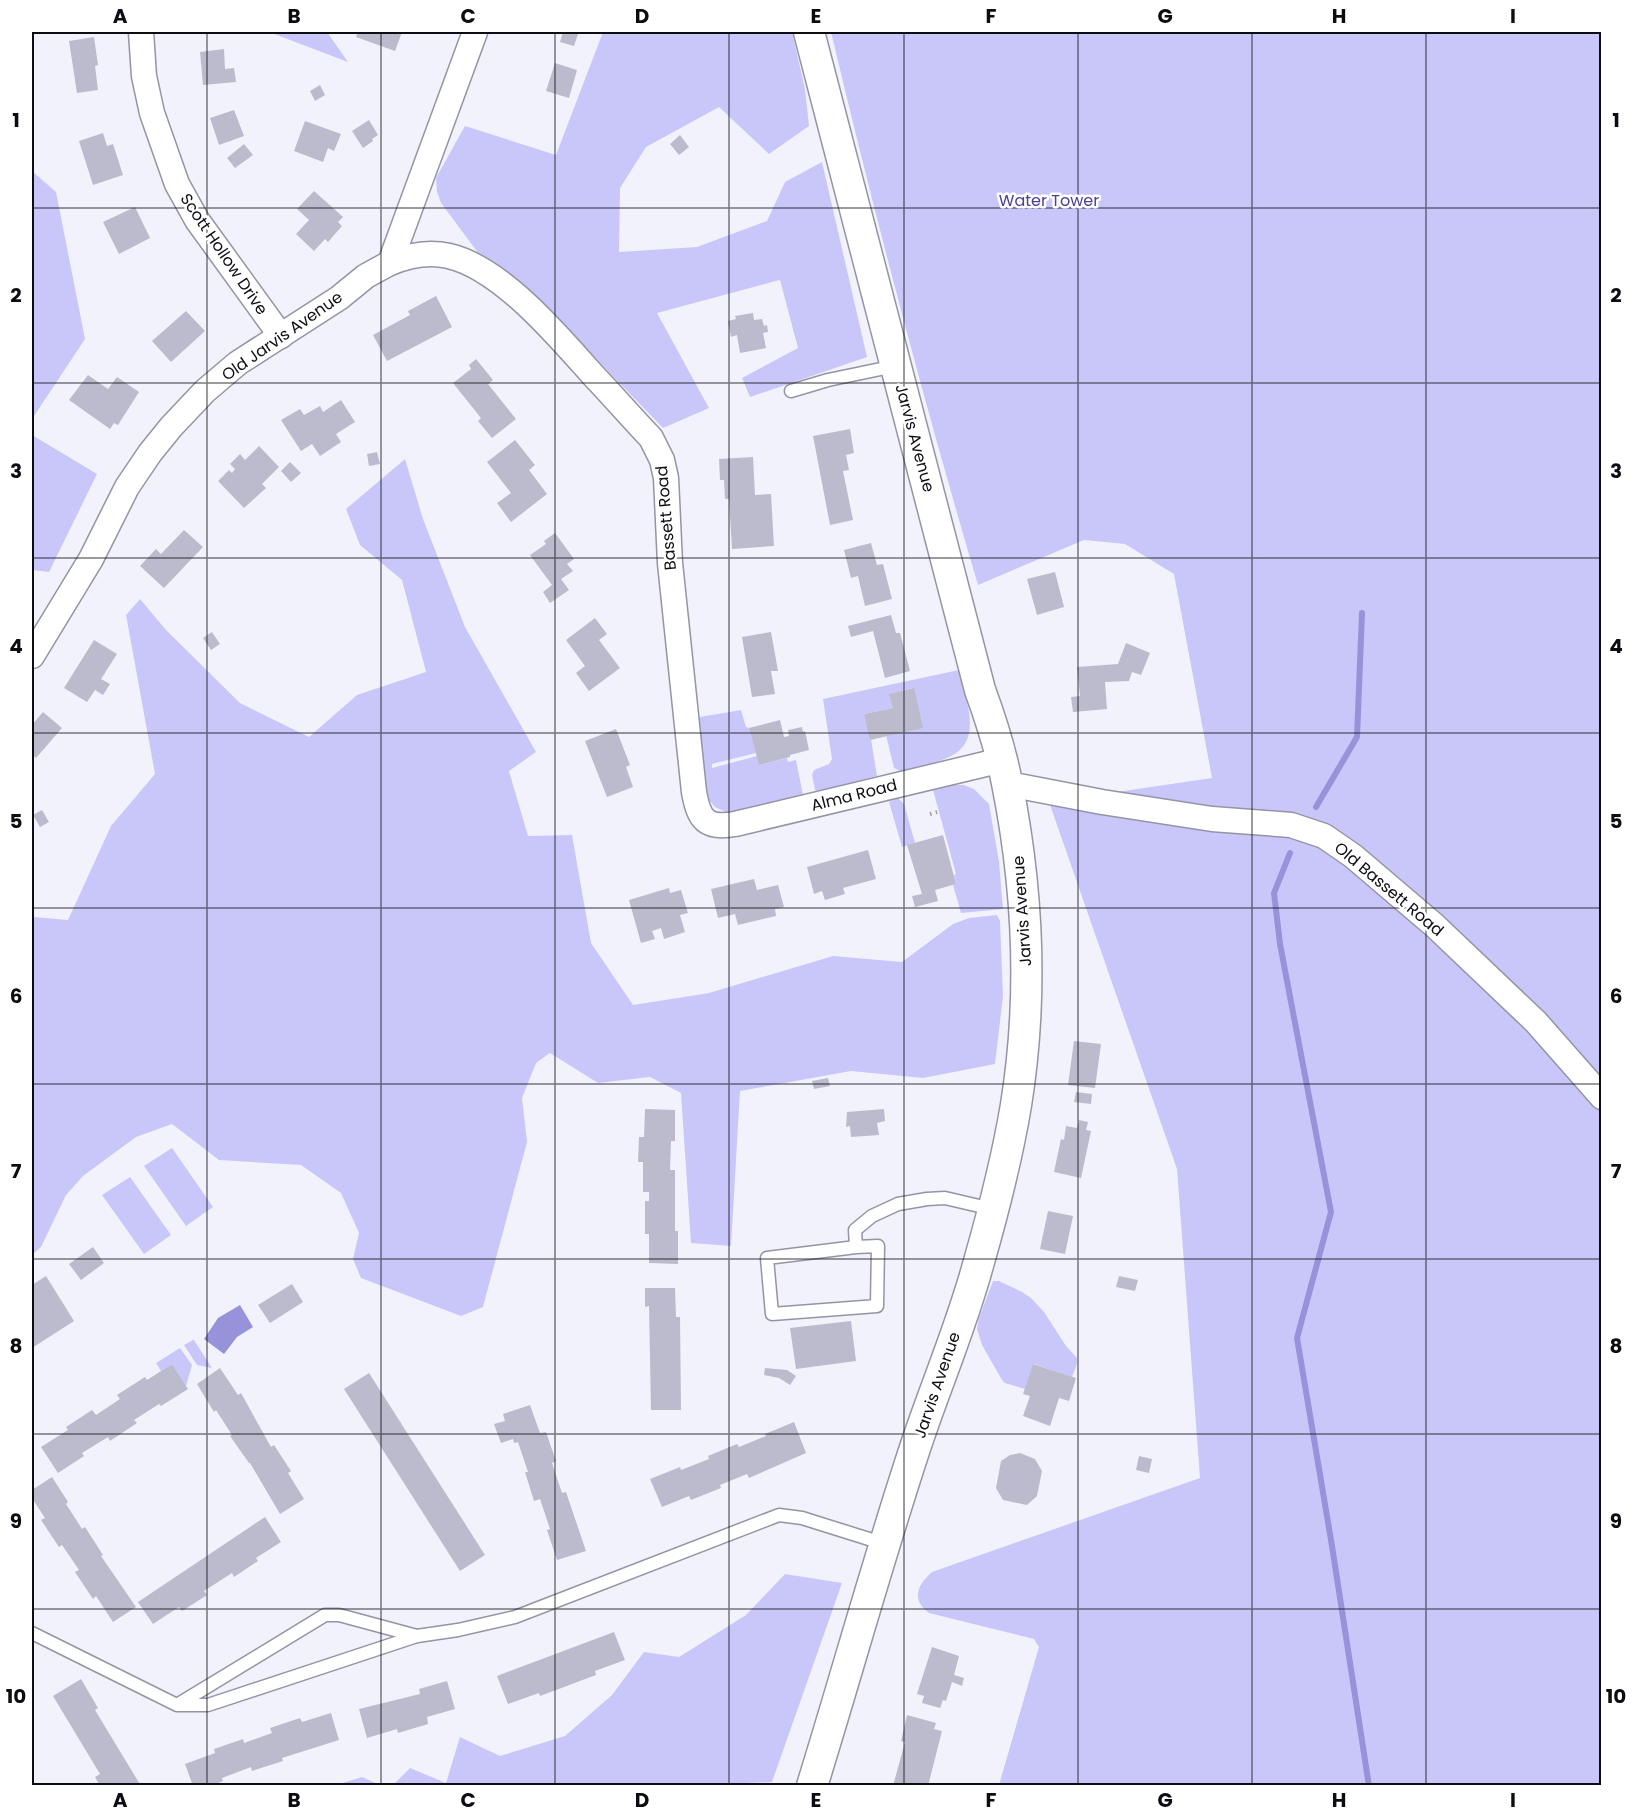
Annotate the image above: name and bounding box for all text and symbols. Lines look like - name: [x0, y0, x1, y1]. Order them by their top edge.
- text: A: [113, 2, 128, 30]
- text: B: [287, 2, 301, 30]
- text: C: [460, 2, 476, 30]
- text: D: [635, 2, 649, 30]
- text: E: [811, 2, 821, 30]
- text: F: [986, 2, 997, 30]
- text: G: [1157, 2, 1173, 30]
- text: H: [1332, 2, 1346, 30]
- text: I: [1510, 2, 1516, 30]
- text: 1: [12, 106, 20, 134]
- text: 1: [1612, 106, 1620, 134]
- street label: Scott Hollow Drive: [175, 189, 273, 319]
- park label: Water Tower: [999, 189, 1099, 212]
- text: 2: [10, 281, 22, 309]
- text: 2: [1610, 281, 1622, 309]
- street label: Old Jarvis Avenue: [217, 286, 347, 386]
- street label: Jarvis Avenue: [890, 381, 940, 495]
- text: 3: [10, 457, 22, 485]
- text: 3: [1610, 457, 1622, 485]
- street label: Bassett Road: [650, 465, 682, 571]
- text: 4: [9, 632, 23, 660]
- text: 4: [1609, 632, 1623, 660]
- street label: Alma Road: [809, 773, 899, 817]
- text: 5: [10, 807, 23, 835]
- text: 5: [1610, 807, 1623, 835]
- street label: Old Bassett Road: [1329, 836, 1449, 942]
- street label: Jarvis Avenue: [1007, 855, 1037, 967]
- text: 6: [10, 982, 22, 1010]
- text: 6: [1610, 982, 1622, 1010]
- text: 7: [11, 1157, 22, 1185]
- text: 7: [1611, 1157, 1622, 1185]
- street label: Jarvis Avenue: [908, 1329, 966, 1441]
- text: 8: [10, 1332, 22, 1360]
- text: 8: [1610, 1332, 1622, 1360]
- text: 9: [10, 1507, 22, 1535]
- text: 9: [1610, 1507, 1622, 1535]
- text: 10: [6, 1682, 26, 1710]
- text: 10: [1606, 1682, 1626, 1710]
- text: A: [113, 1786, 128, 1814]
- text: B: [287, 1786, 301, 1814]
- text: C: [460, 1786, 476, 1814]
- text: D: [635, 1786, 649, 1814]
- text: E: [811, 1786, 821, 1814]
- text: F: [986, 1786, 997, 1814]
- text: G: [1157, 1786, 1173, 1814]
- text: H: [1332, 1786, 1346, 1814]
- text: I: [1510, 1786, 1516, 1814]

